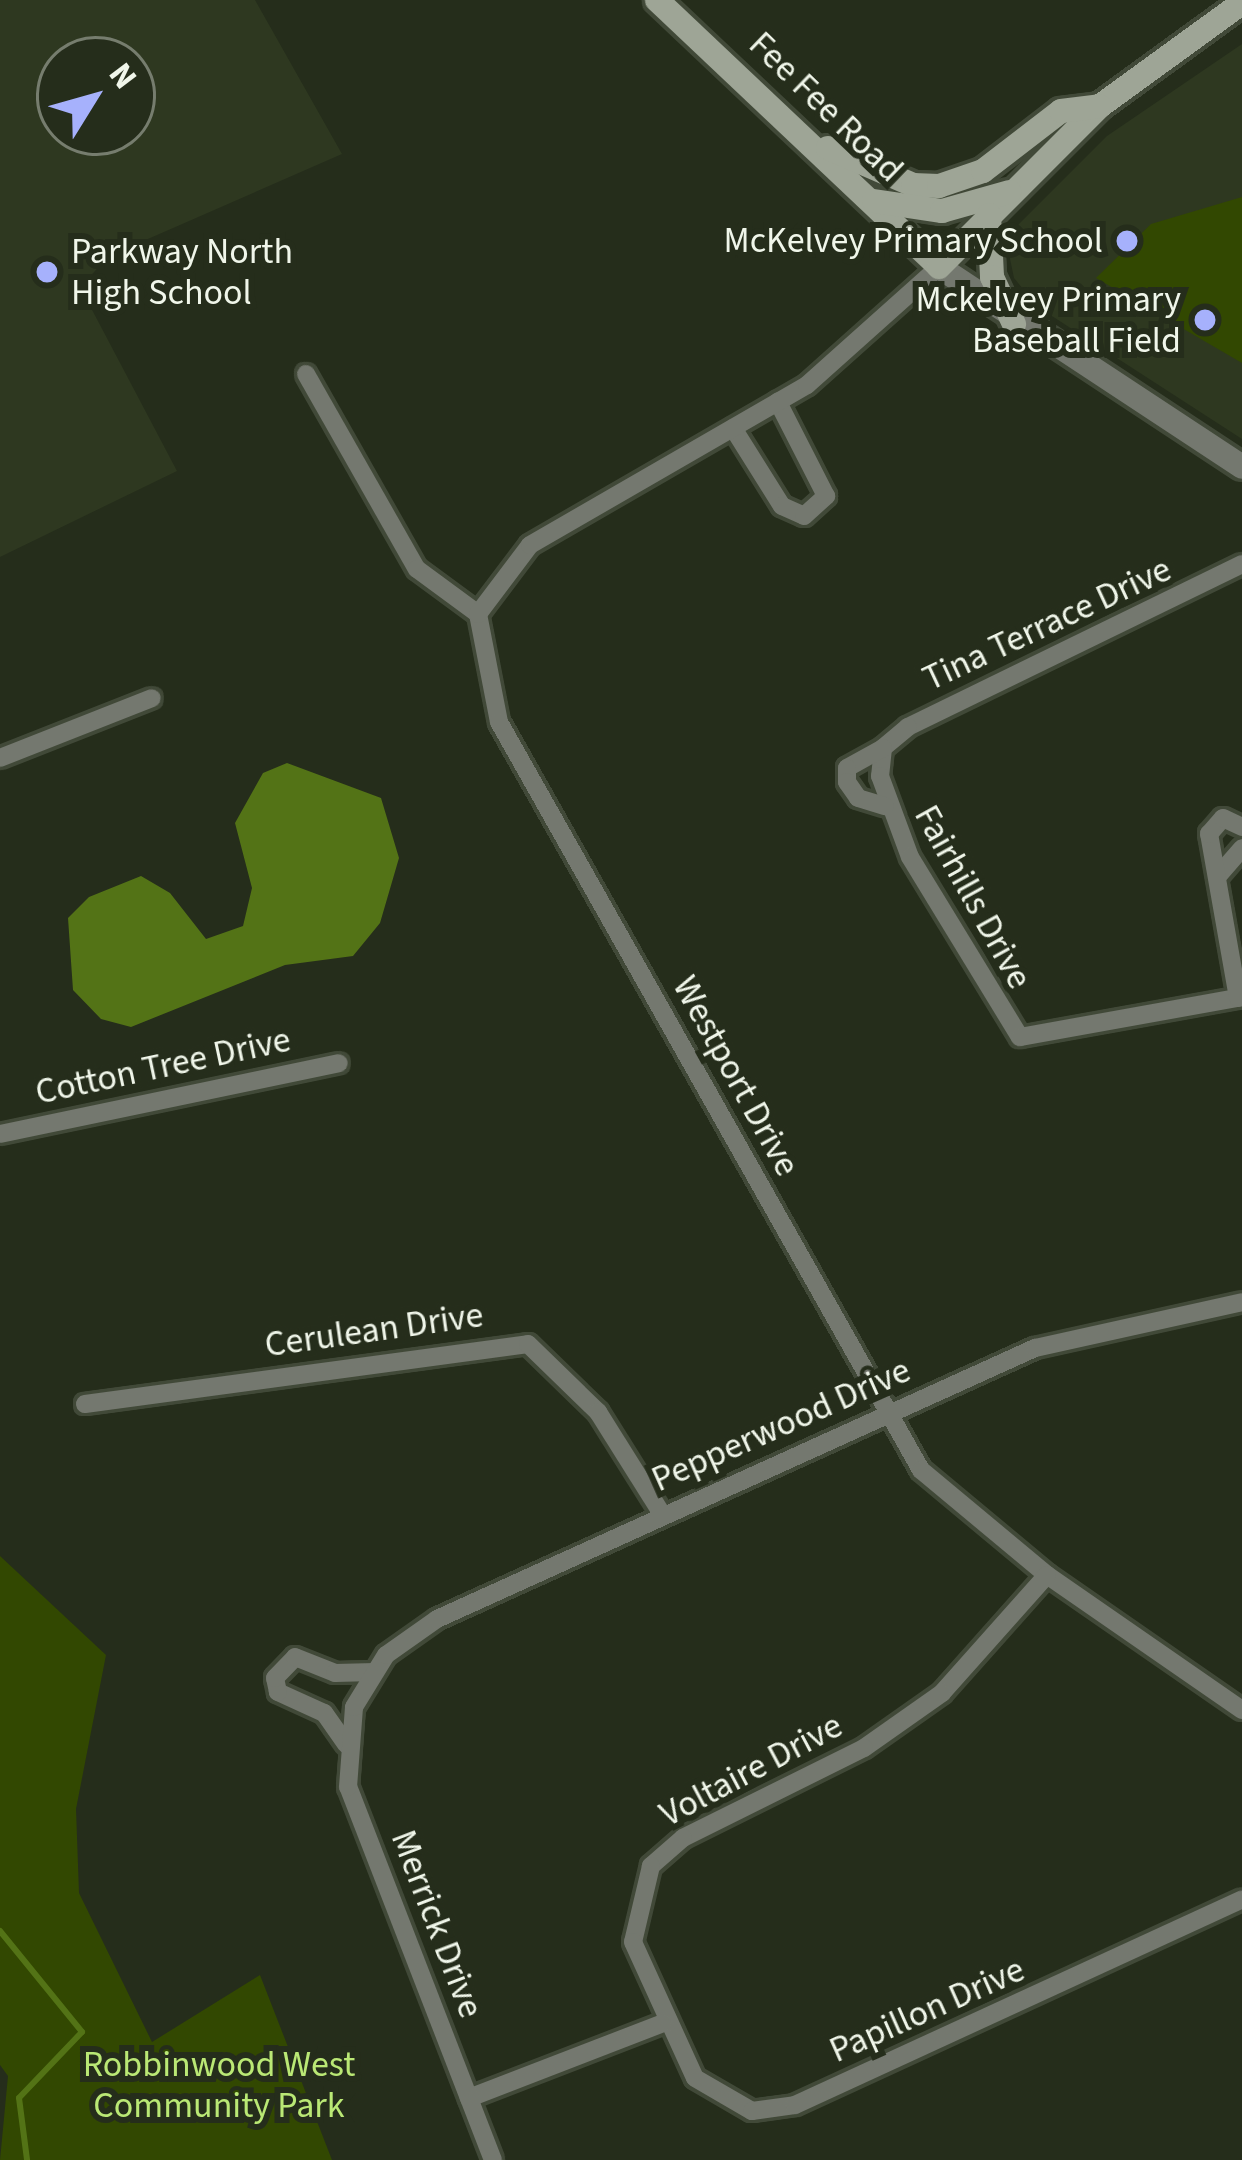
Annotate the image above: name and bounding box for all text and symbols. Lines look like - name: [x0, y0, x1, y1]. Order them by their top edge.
- street label: Fee Fee Road: [740, 23, 912, 191]
- north arrow: [36, 36, 156, 156]
- text: N: [97, 53, 148, 99]
- place label: McKelvey Primary School: [724, 219, 1103, 263]
- marker: McKelvey Primary School: [1114, 228, 1140, 254]
- place label: Parkway North High School: [71, 229, 293, 314]
- marker: Parkway North High School: [34, 259, 60, 285]
- place label: Mckelvey Primary Baseball Field: [916, 277, 1181, 362]
- marker: Mckelvey Primary Baseball Field: [1192, 307, 1218, 333]
- street label: Tina Terrace Drive: [916, 548, 1178, 700]
- street label: Fairhills Drive: [905, 798, 1041, 996]
- street label: Westport Drive: [663, 968, 809, 1184]
- street label: Cotton Tree Drive: [32, 1018, 294, 1114]
- street label: Cerulean Drive: [262, 1293, 486, 1367]
- street label: Pepperwood Drive: [645, 1349, 917, 1501]
- street label: Voltaire Drive: [652, 1704, 850, 1836]
- street label: Merrick Drive: [381, 1824, 493, 2024]
- street label: Papillon Drive: [823, 1948, 1031, 2072]
- park label: Robbinwood West Community Park: [83, 2042, 355, 2127]

